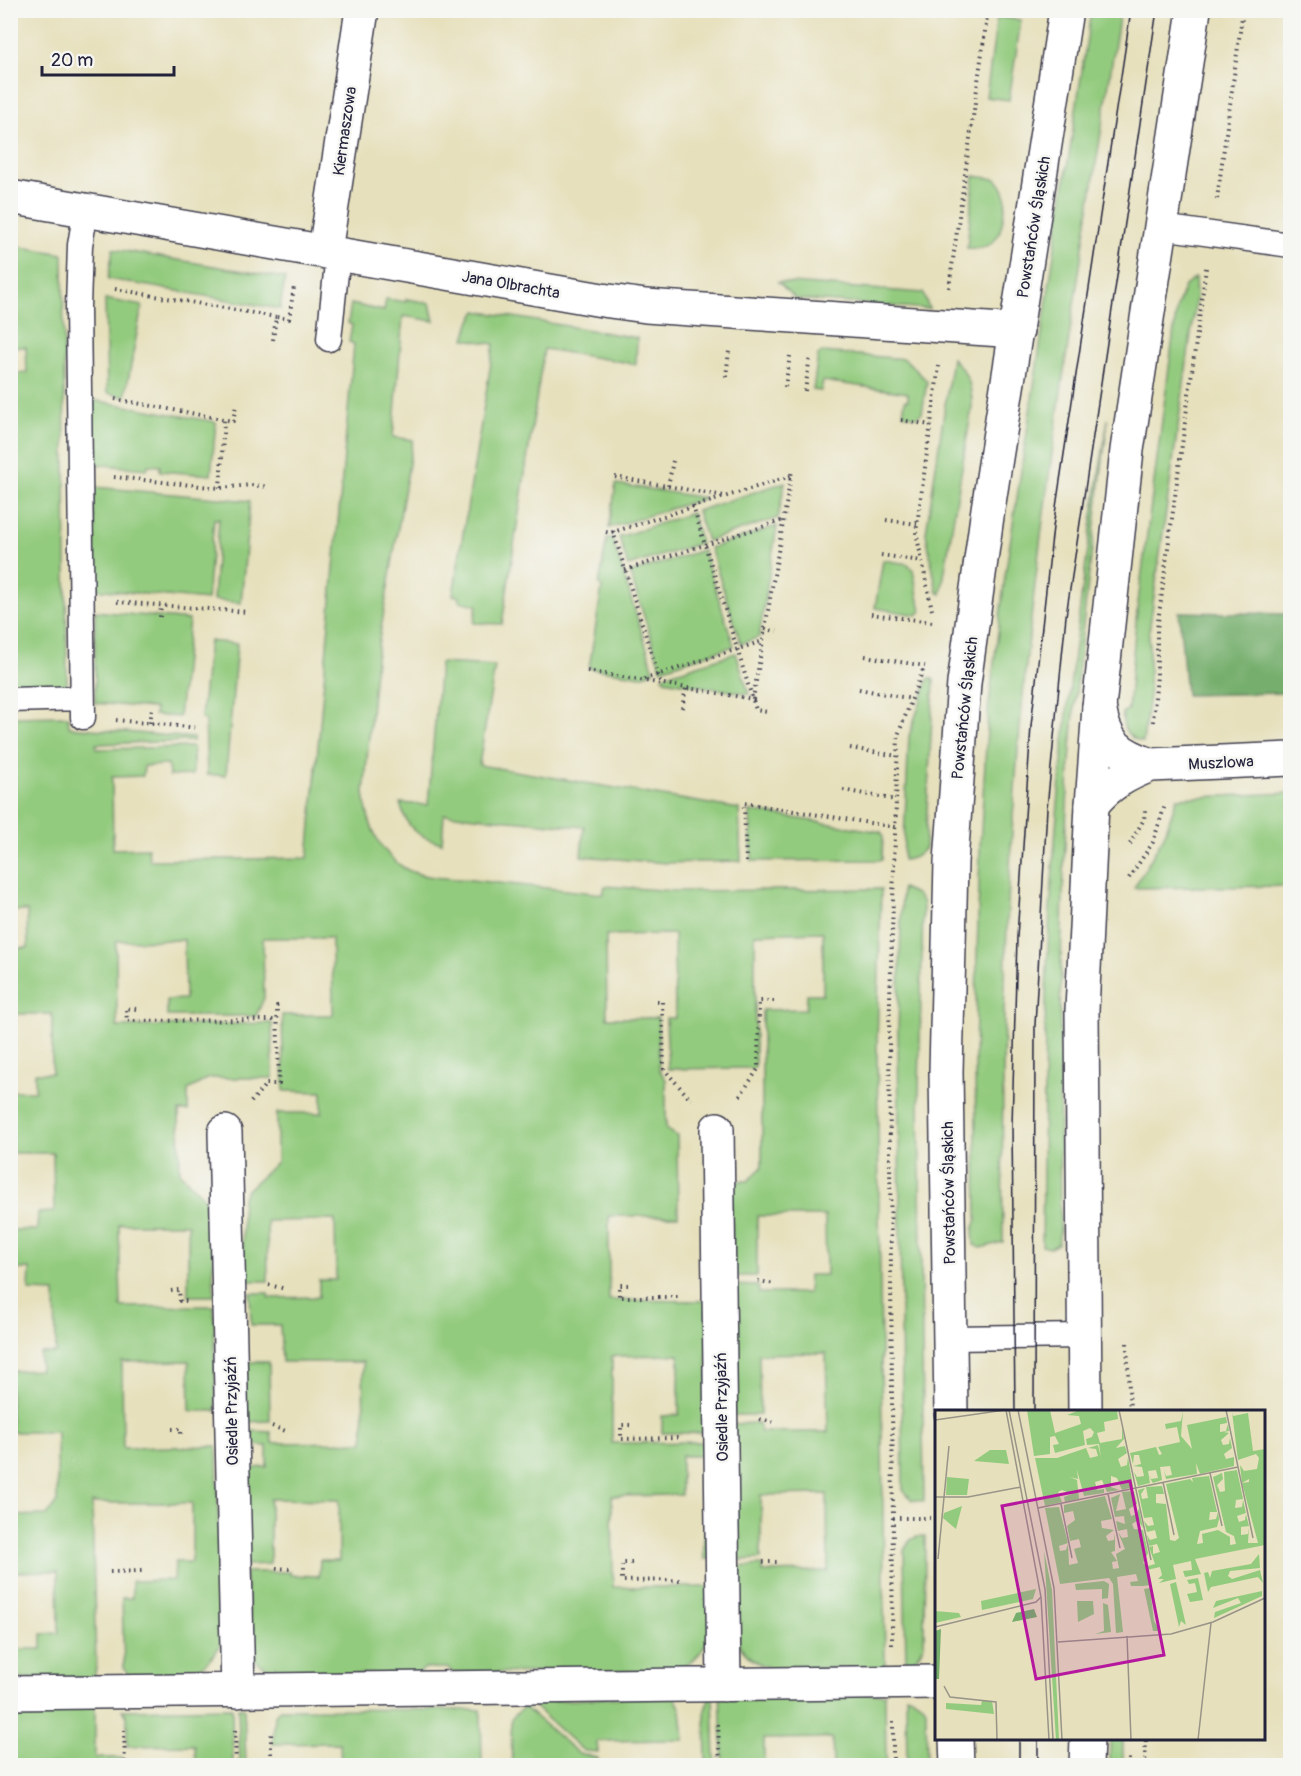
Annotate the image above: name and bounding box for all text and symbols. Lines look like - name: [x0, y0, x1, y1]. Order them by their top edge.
- scale bar: [42, 39, 174, 77]
- text: 20 m: [51, 49, 93, 72]
- street label: Kiermaszowa: [329, 85, 361, 177]
- street label: Powstańców Śląskich: [1013, 155, 1055, 299]
- street label: Jana Olbrachta: [460, 267, 561, 303]
- street label: Powstańców Śląskich: [948, 636, 982, 780]
- street label: Muszlowa: [1188, 751, 1254, 775]
- street label: Powstańców Śląskich: [938, 1121, 960, 1265]
- street label: Osiedle Przyjaźń: [711, 1352, 733, 1462]
- street label: Osiedle Przyjaźń: [221, 1356, 243, 1466]
- inset map: [935, 1410, 1265, 1740]

